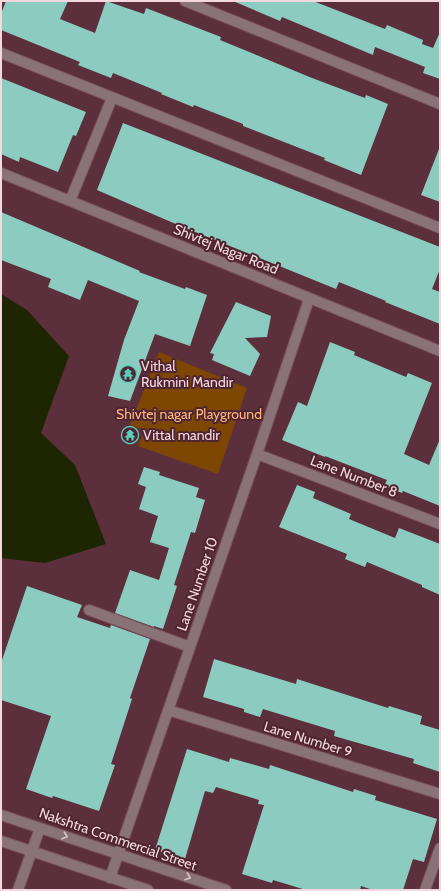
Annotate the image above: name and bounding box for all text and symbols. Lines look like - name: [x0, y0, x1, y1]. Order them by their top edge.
- street label: Shivtej Nagar Road: [171, 220, 281, 278]
- place label: Vithal Rukmini Mandir: [141, 357, 234, 391]
- temple icon: Vithal Rukmini Mandir: [118, 364, 138, 384]
- park label: Shivtej nagar Playground: [116, 405, 262, 423]
- temple icon: Vittal mandir: [120, 425, 140, 445]
- place label: Vittal mandir: [143, 426, 220, 444]
- street label: Lane Number 8: [308, 451, 400, 501]
- street label: Lane Number 10: [173, 535, 222, 633]
- street label: Lane Number 9: [262, 717, 354, 761]
- street label: Nakshtra Commercial Street: [37, 804, 199, 875]
- one-way arrow: [61, 831, 68, 840]
- one-way arrow: [184, 872, 191, 881]

